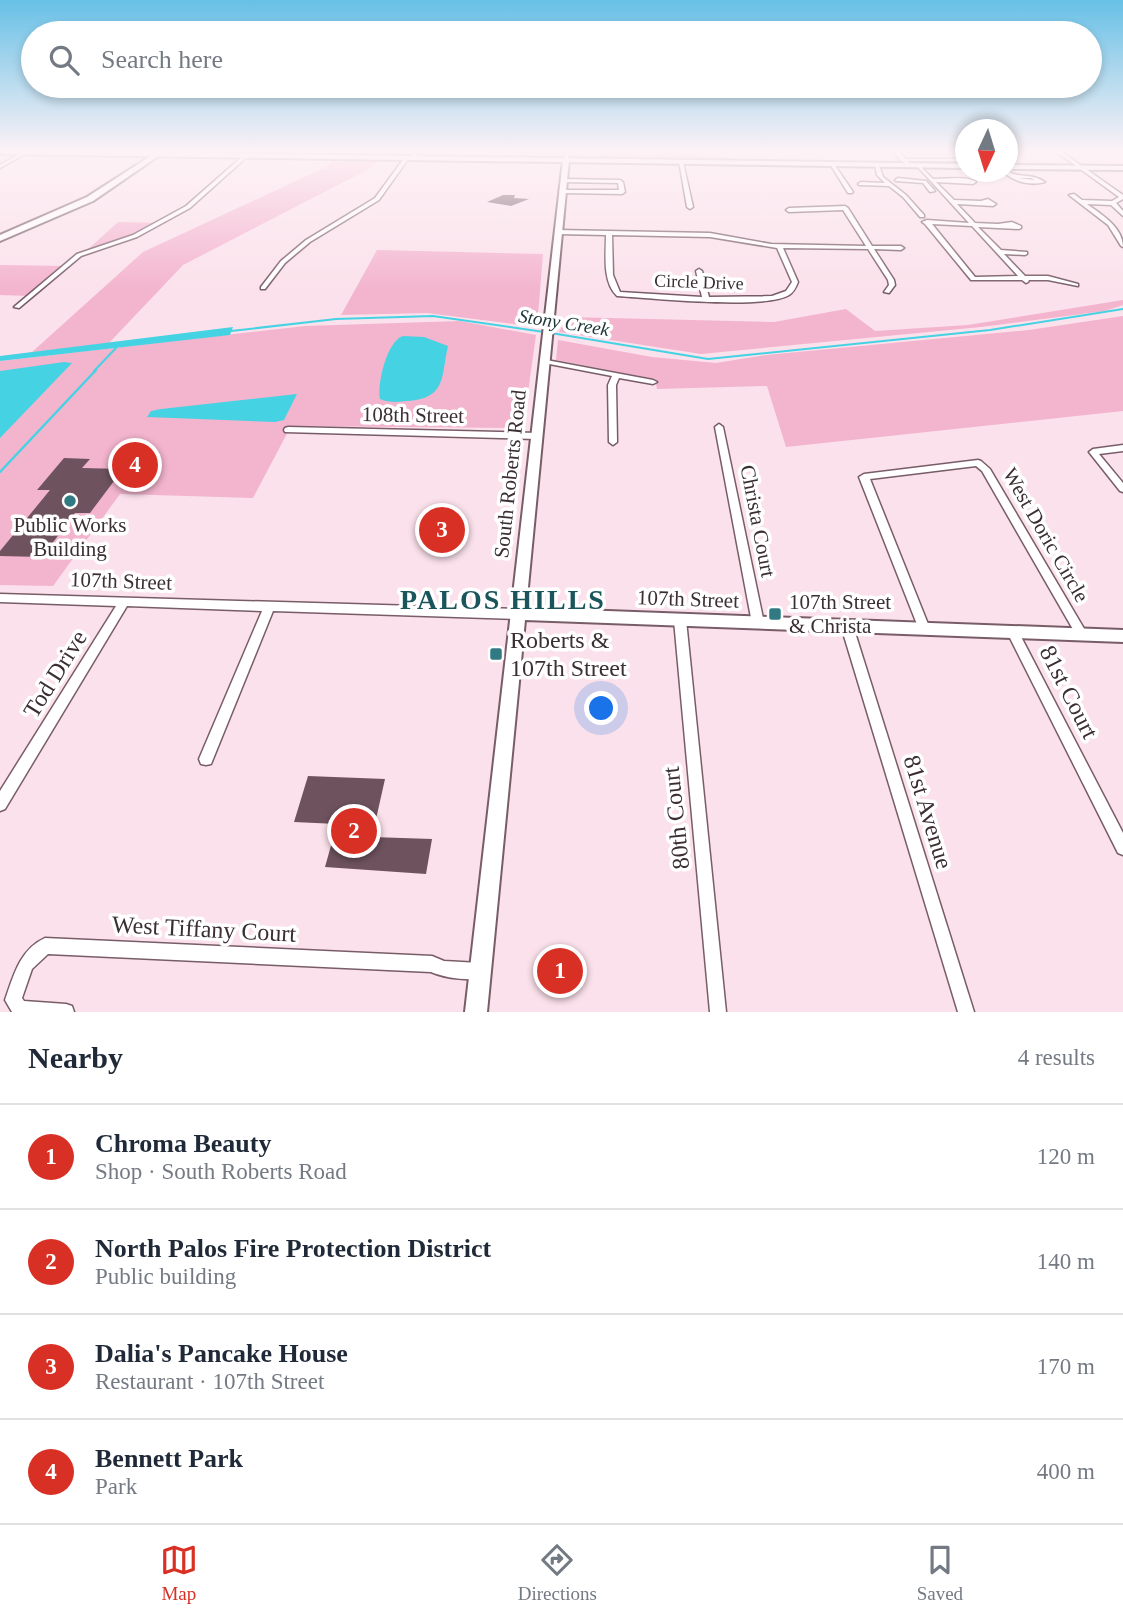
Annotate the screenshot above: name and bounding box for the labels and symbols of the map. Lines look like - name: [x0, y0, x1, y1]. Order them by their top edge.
- north arrow: [955, 119, 1018, 182]
- street label: Circle Drive: [654, 270, 744, 294]
- water label: Stony Creek: [517, 305, 611, 340]
- street label: South Roberts Road: [489, 388, 531, 559]
- street label: 108th Street: [362, 402, 464, 428]
- pin: 4: [112, 439, 158, 491]
- street label: Christa Court: [735, 463, 781, 579]
- street label: West Doric Circle: [998, 464, 1094, 606]
- marker: Public Works Building: [62, 493, 78, 509]
- pin: 3: [419, 504, 465, 556]
- place label: Public Works Building: [14, 513, 126, 561]
- street label: 107th Street: [70, 567, 173, 595]
- district label: PALOS HILLS: [400, 584, 606, 615]
- street label: 107th Street: [637, 585, 740, 613]
- place label: 107th Street & Christa: [789, 590, 891, 638]
- marker: 107th Street & Christa: [767, 606, 783, 622]
- street label: Tod Drive: [18, 626, 92, 722]
- place label: Roberts & 107th Street: [510, 627, 627, 681]
- street label: 81st Court: [1035, 641, 1104, 743]
- marker: Roberts & 107th Street: [488, 646, 504, 662]
- your location: [584, 691, 618, 725]
- street label: 81st Avenue: [898, 752, 958, 872]
- street label: 80th Court: [658, 765, 694, 871]
- pin: 2: [331, 805, 377, 857]
- street label: West Tiffany Court: [111, 911, 297, 947]
- pin: 1: [537, 945, 583, 997]

